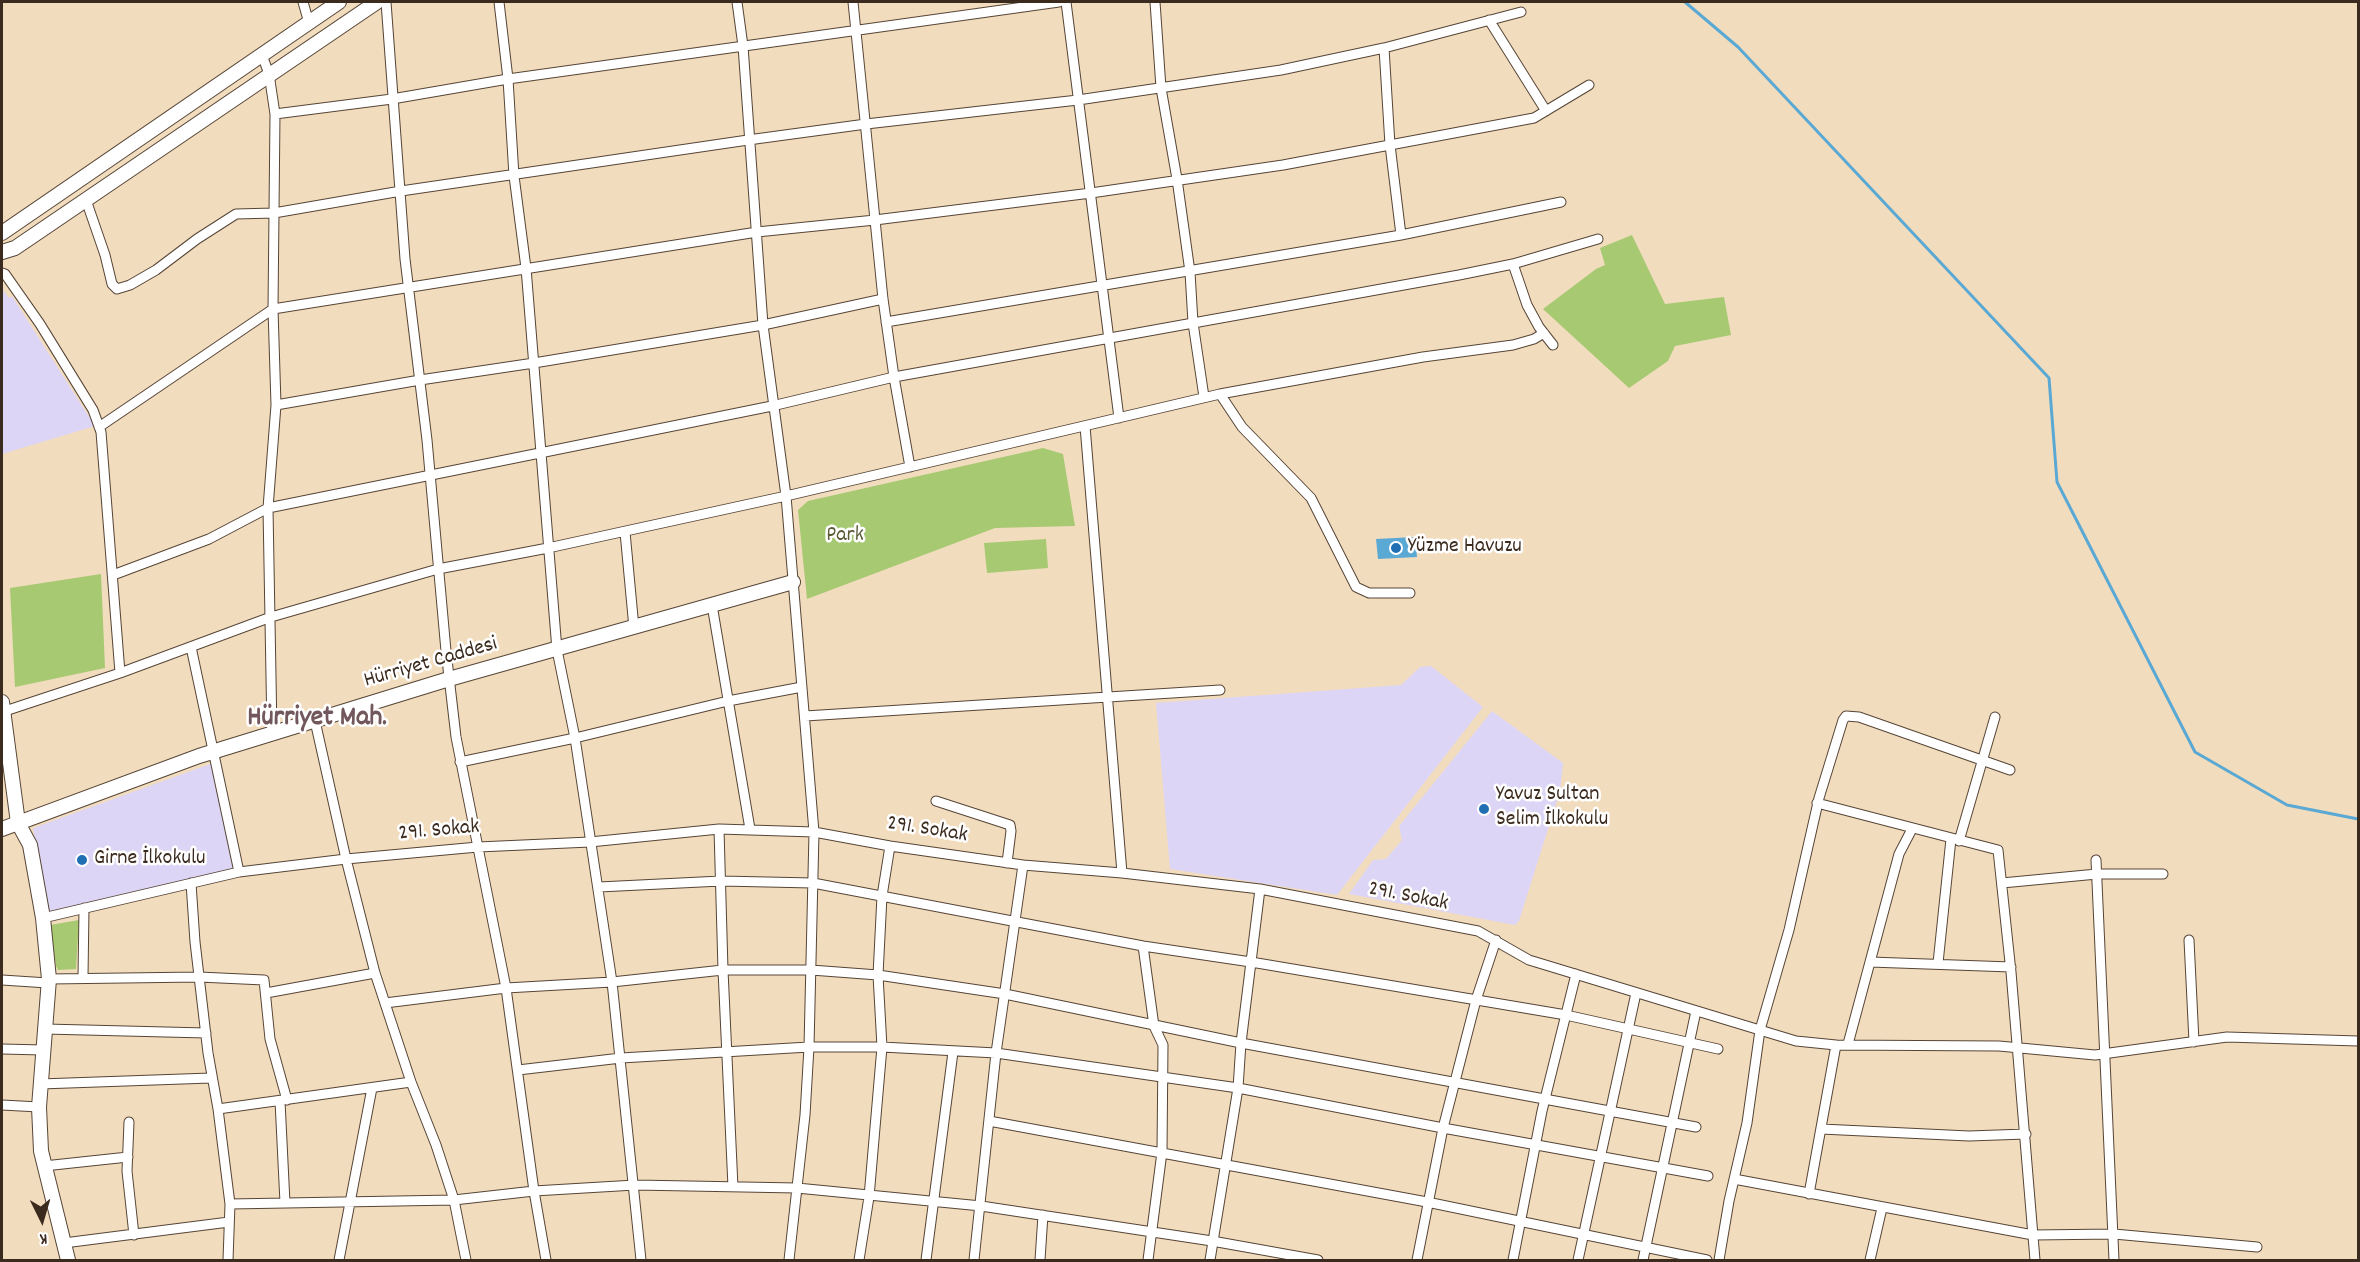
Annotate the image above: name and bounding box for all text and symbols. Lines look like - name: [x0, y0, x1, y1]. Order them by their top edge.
- park label: Park: [826, 524, 864, 550]
- place label: Yüzme Havuzu: [1408, 535, 1522, 561]
- marker: Yüzme Havuzu: [1389, 541, 1403, 555]
- street label: Hürriyet Caddesi: [361, 632, 501, 696]
- district label: Hürriyet Mah.: [247, 703, 387, 737]
- place label: Yavuz Sultan Selim İlkokulu: [1496, 783, 1608, 834]
- marker: Yavuz Sultan Selim İlkokulu: [1477, 802, 1491, 816]
- street label: 291. Sokak: [885, 812, 969, 850]
- street label: 291. Sokak: [397, 815, 481, 849]
- place label: Girne İlkokulu: [94, 847, 206, 873]
- marker: Girne İlkokulu: [75, 853, 89, 867]
- street label: 291. Sokak: [1366, 877, 1450, 919]
- north arrow: [12, 1190, 72, 1250]
- text: K: [39, 1227, 48, 1250]

